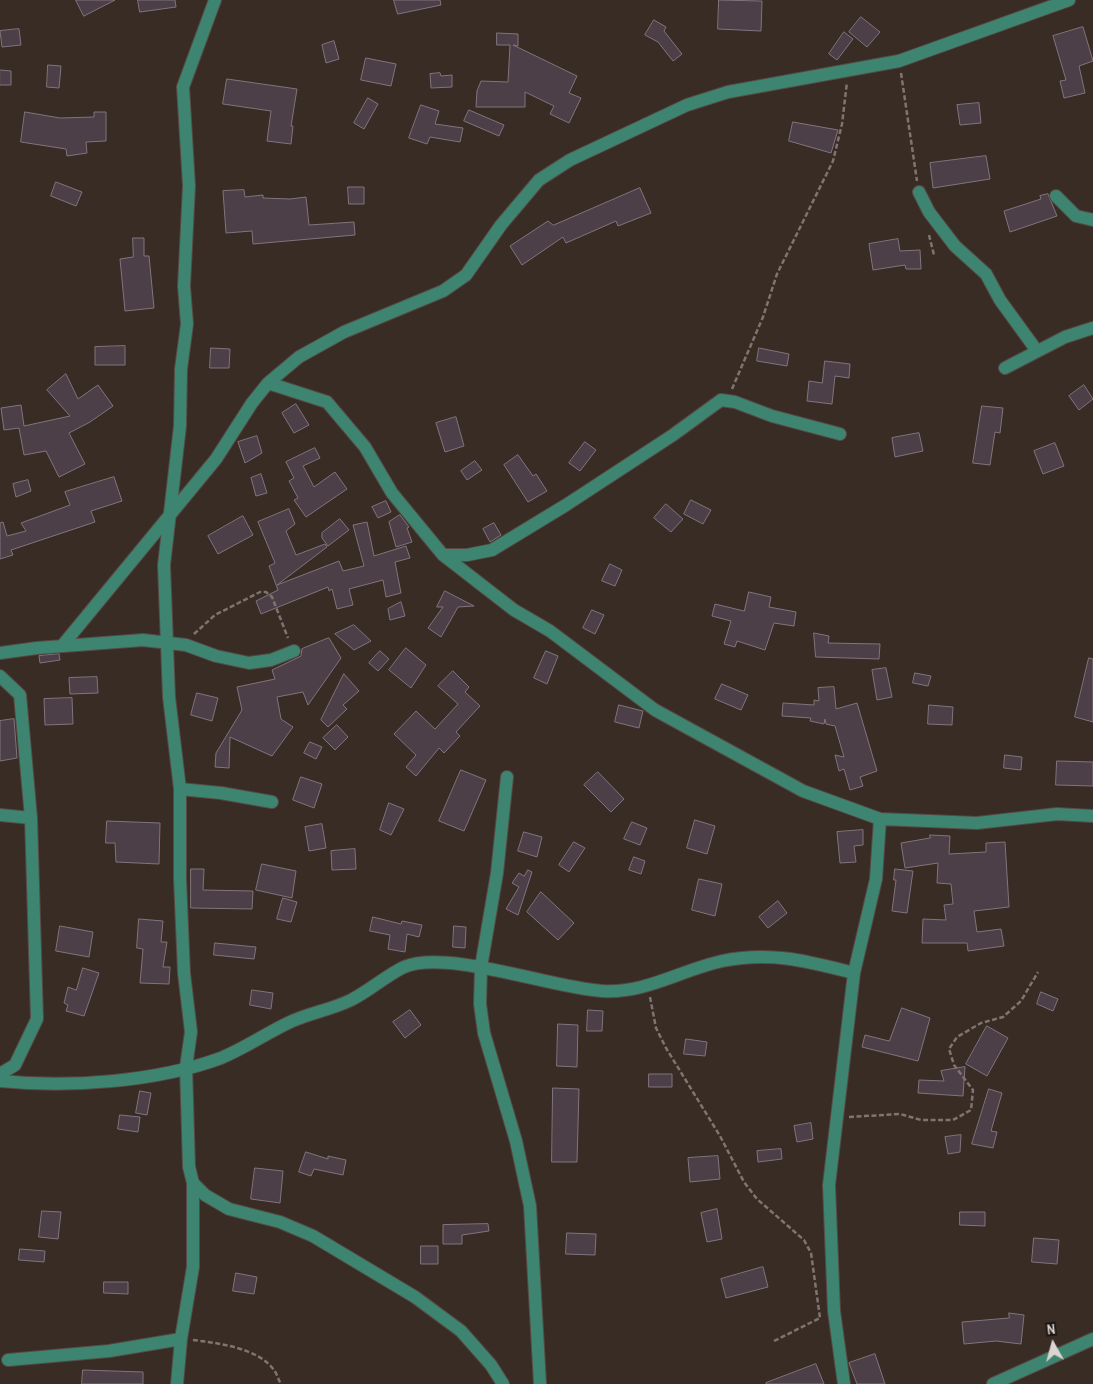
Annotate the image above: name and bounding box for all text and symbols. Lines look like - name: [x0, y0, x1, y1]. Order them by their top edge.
- north arrow: [1028, 1319, 1078, 1369]
- text: N: [1046, 1320, 1056, 1339]

